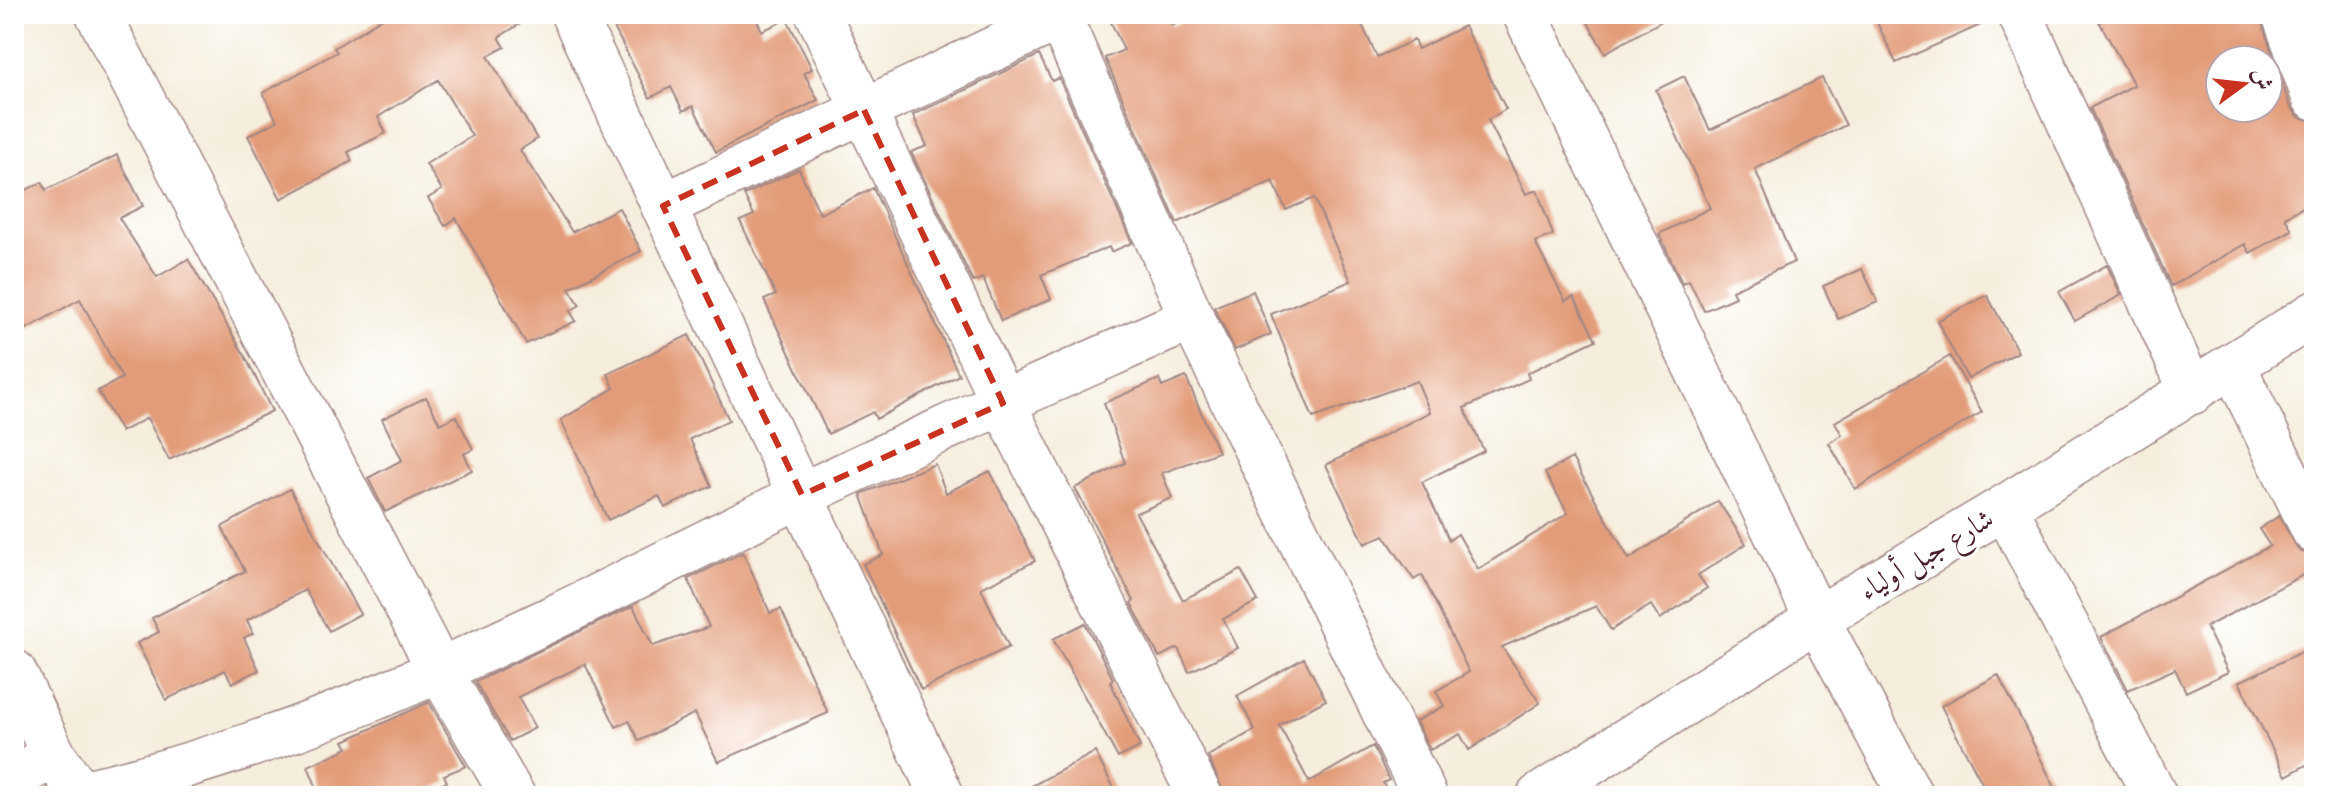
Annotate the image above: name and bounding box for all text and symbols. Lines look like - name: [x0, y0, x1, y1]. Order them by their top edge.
- north arrow: [2204, 44, 2284, 124]
- text: ش: [2242, 65, 2279, 94]
- street label: شارع جبل أولياء: [1852, 499, 2003, 613]

